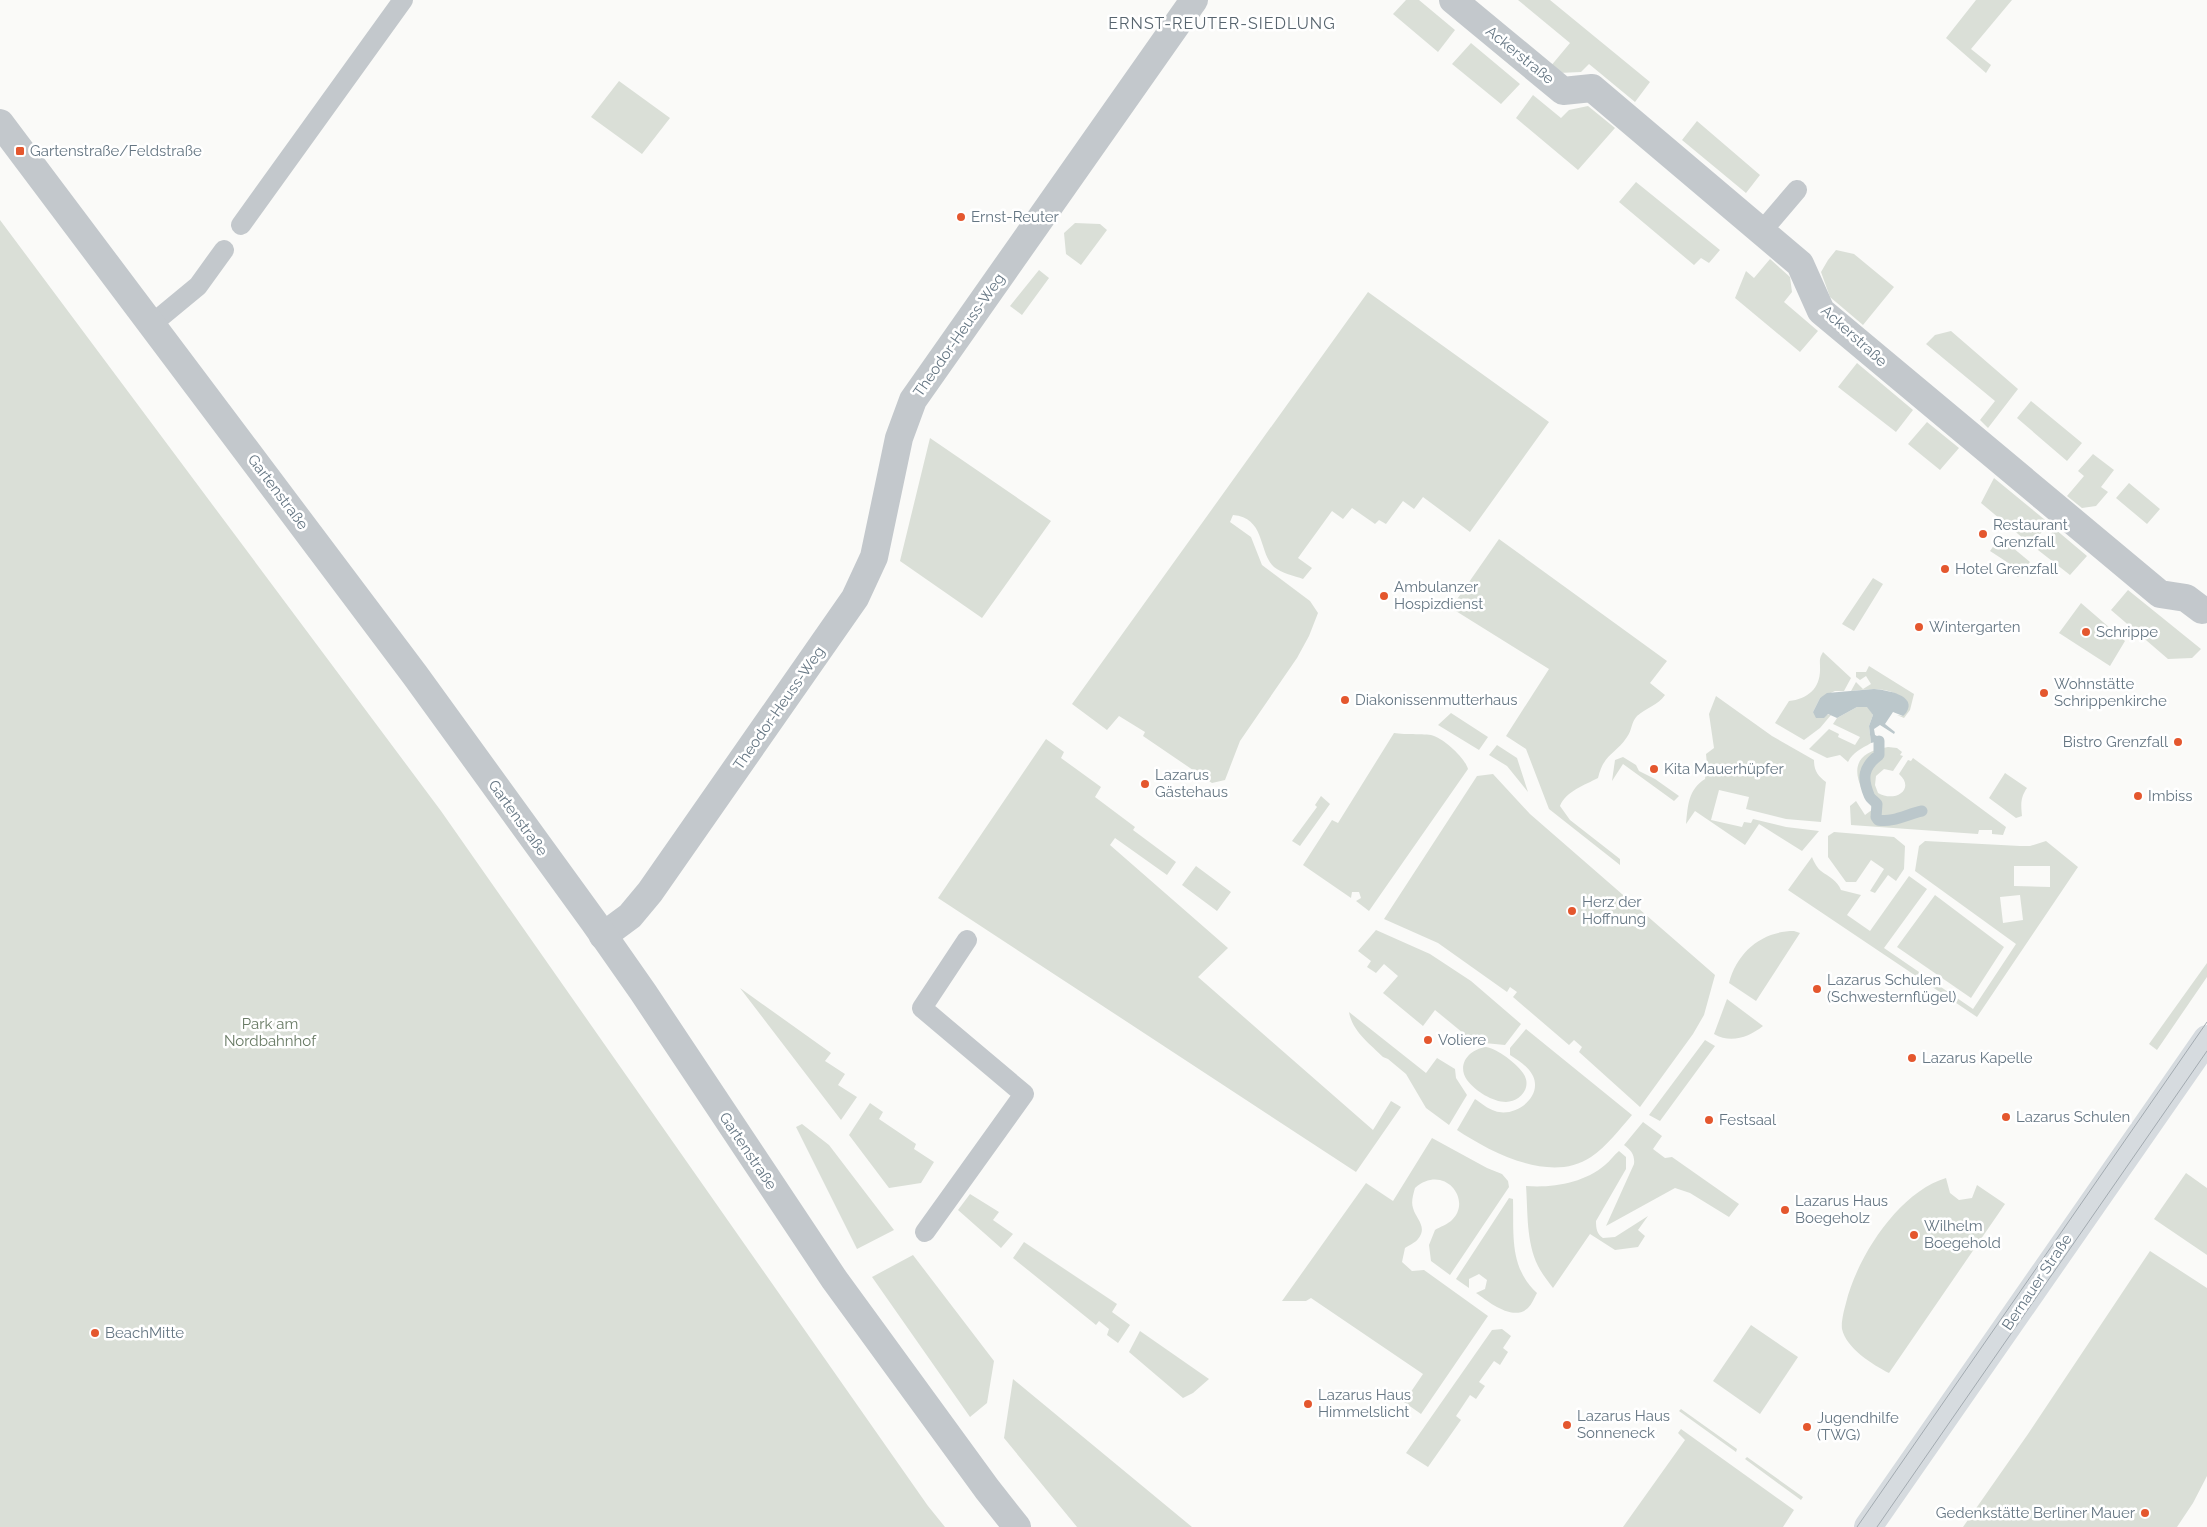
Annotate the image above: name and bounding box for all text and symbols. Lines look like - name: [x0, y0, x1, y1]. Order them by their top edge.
- district label: ERNST-REUTER-SIEDLUNG: [1108, 14, 1336, 33]
- street label: Ackerstraße: [1482, 22, 1558, 88]
- place label: Gartenstraße/Feldstraße: [30, 142, 202, 160]
- marker: Gartenstraße/Feldstraße: [14, 145, 26, 157]
- place label: Ernst-Reuter: [971, 208, 1060, 226]
- marker: Ernst-Reuter: [955, 211, 967, 223]
- street label: Theodor-Heuss-Weg: [910, 270, 1008, 400]
- street label: Ackerstraße: [1817, 302, 1891, 370]
- street label: Gartenstraße: [244, 451, 312, 533]
- place label: Restaurant Grenzfall: [1993, 516, 2068, 551]
- marker: Restaurant Grenzfall: [1977, 528, 1989, 540]
- place label: Hotel Grenzfall: [1955, 560, 2059, 578]
- marker: Hotel Grenzfall: [1939, 563, 1951, 575]
- place label: Ambulanzer Hospizdienst: [1394, 578, 1483, 613]
- marker: Ambulanzer Hospizdienst: [1378, 590, 1390, 602]
- place label: Wintergarten: [1929, 618, 2021, 636]
- marker: Wintergarten: [1913, 621, 1925, 633]
- place label: Schrippe: [2096, 623, 2158, 641]
- marker: Schrippe: [2080, 626, 2092, 638]
- street label: Theodor-Heuss-Weg: [730, 643, 828, 773]
- place label: Wohnstätte Schrippenkirche: [2054, 675, 2167, 710]
- marker: Wohnstätte Schrippenkirche: [2038, 687, 2050, 699]
- place label: Diakonissenmutterhaus: [1355, 691, 1517, 709]
- marker: Diakonissenmutterhaus: [1339, 694, 1351, 706]
- place label: Bistro Grenzfall: [2063, 733, 2169, 751]
- marker: Bistro Grenzfall: [2172, 736, 2184, 748]
- place label: Kita Mauerhüpfer: [1664, 760, 1784, 778]
- marker: Kita Mauerhüpfer: [1648, 763, 1660, 775]
- place label: Lazarus Gästehaus: [1155, 766, 1228, 801]
- street label: Gartenstraße: [484, 777, 552, 860]
- marker: Lazarus Gästehaus: [1139, 778, 1151, 790]
- place label: Imbiss: [2148, 787, 2193, 805]
- marker: Imbiss: [2132, 790, 2144, 802]
- place label: Herz der Hoffnung: [1582, 893, 1646, 928]
- marker: Herz der Hoffnung: [1566, 905, 1578, 917]
- place label: Lazarus Schulen (Schwesternflügel): [1827, 971, 1956, 1006]
- marker: Lazarus Schulen (Schwesternflügel): [1811, 983, 1823, 995]
- park label: Park am Nordbahnhof: [224, 1015, 317, 1050]
- place label: Voliere: [1438, 1031, 1486, 1049]
- marker: Voliere: [1422, 1034, 1434, 1046]
- place label: Lazarus Kapelle: [1922, 1049, 2033, 1067]
- marker: Lazarus Kapelle: [1906, 1052, 1918, 1064]
- place label: Lazarus Schulen: [2016, 1108, 2130, 1126]
- street label: Gartenstraße: [716, 1109, 781, 1193]
- place label: Festsaal: [1719, 1111, 1777, 1129]
- marker: Lazarus Schulen: [2000, 1111, 2012, 1123]
- marker: Festsaal: [1703, 1114, 1715, 1126]
- place label: Lazarus Haus Boegeholz: [1795, 1192, 1888, 1227]
- marker: Lazarus Haus Boegeholz: [1779, 1204, 1791, 1216]
- place label: Wilhelm Boegehold: [1924, 1217, 2001, 1252]
- marker: Wilhelm Boegehold: [1908, 1229, 1920, 1241]
- street label: Bernauer Straße: [1998, 1230, 2076, 1333]
- place label: BeachMitte: [105, 1324, 184, 1342]
- marker: BeachMitte: [89, 1327, 101, 1339]
- place label: Lazarus Haus Himmelslicht: [1318, 1386, 1411, 1421]
- marker: Lazarus Haus Himmelslicht: [1302, 1398, 1314, 1410]
- place label: Lazarus Haus Sonneneck: [1577, 1407, 1670, 1442]
- place label: Jugendhilfe (TWG): [1817, 1409, 1899, 1444]
- marker: Lazarus Haus Sonneneck: [1561, 1419, 1573, 1431]
- marker: Jugendhilfe (TWG): [1801, 1421, 1813, 1433]
- place label: Gedenkstätte Berliner Mauer: [1936, 1504, 2136, 1522]
- marker: Gedenkstätte Berliner Mauer: [2139, 1507, 2151, 1519]

